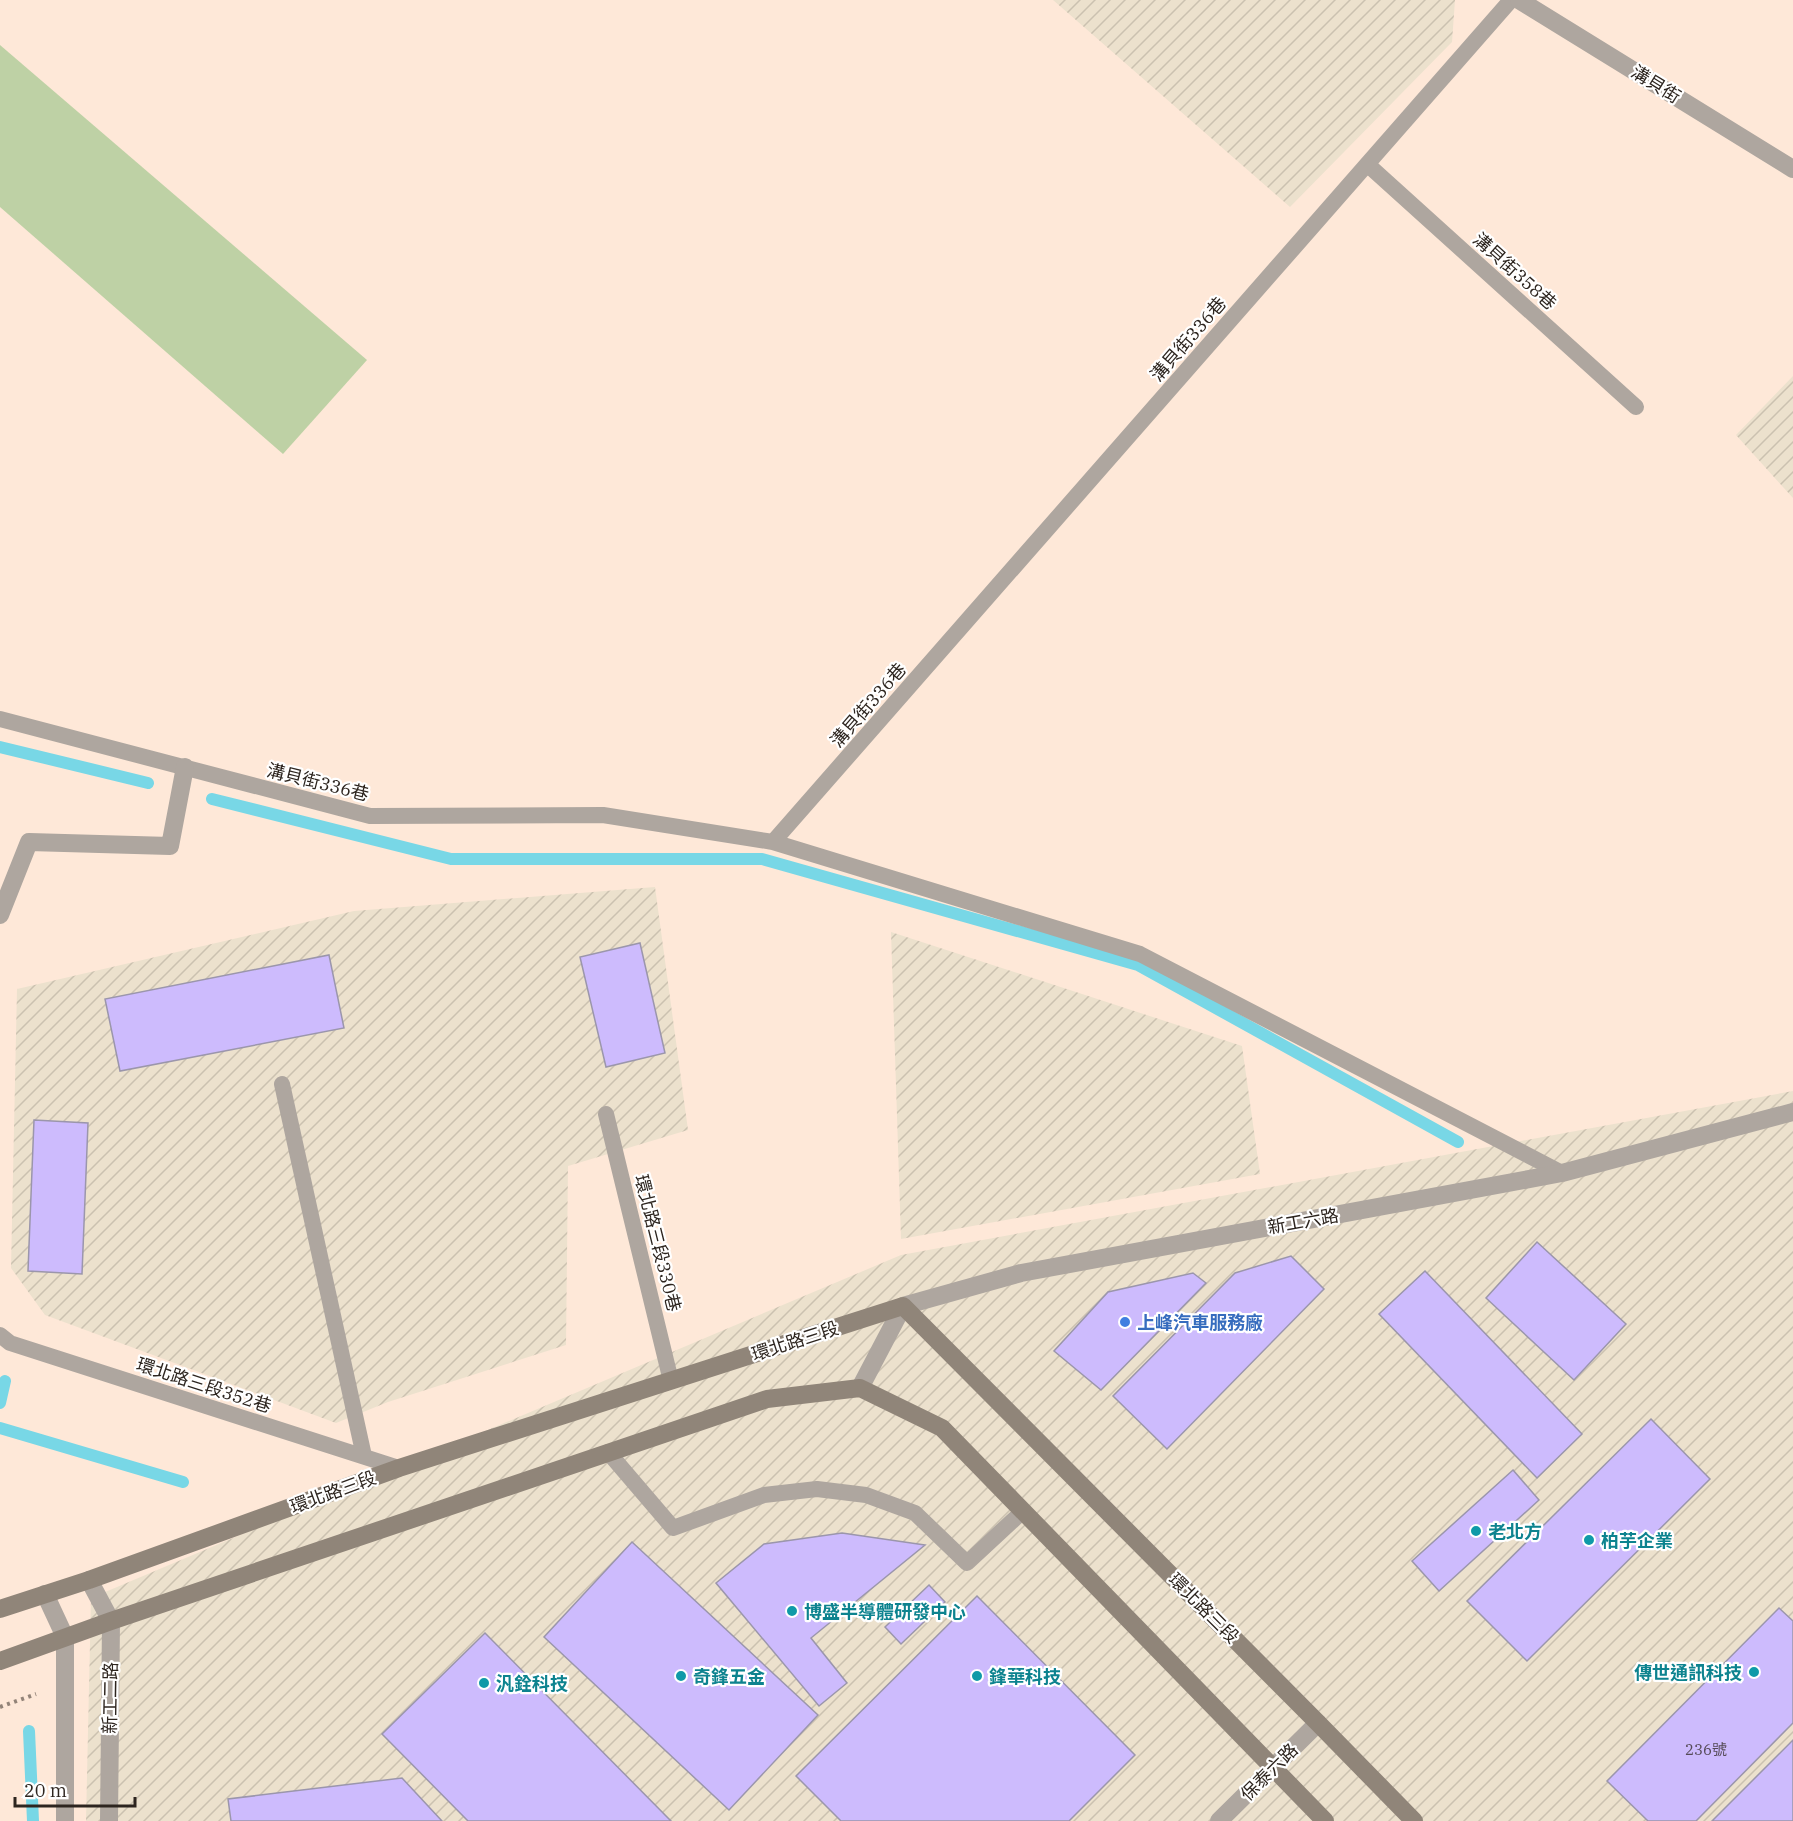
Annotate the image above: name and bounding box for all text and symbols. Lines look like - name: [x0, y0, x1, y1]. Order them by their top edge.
- street label: 溝貝街: [1627, 60, 1685, 108]
- street label: 溝貝街358巷: [1469, 228, 1561, 314]
- street label: 溝貝街336巷: [1145, 292, 1231, 386]
- street label: 溝貝街336巷: [825, 658, 911, 752]
- street label: 溝貝街336巷: [265, 758, 371, 806]
- street label: 環北路三段330巷: [630, 1172, 686, 1314]
- street label: 新工六路: [1266, 1203, 1340, 1239]
- place label: 上峰汽車服務廠: [1137, 1311, 1263, 1334]
- marker: 上峰汽車服務廠: [1118, 1315, 1132, 1329]
- street label: 環北路三段: [749, 1316, 841, 1366]
- street label: 環北路三段352巷: [134, 1352, 274, 1418]
- street label: 環北路三段: [287, 1466, 379, 1518]
- place label: 老北方: [1488, 1520, 1542, 1543]
- marker: 老北方: [1469, 1524, 1483, 1538]
- place label: 柏芋企業: [1601, 1529, 1673, 1552]
- marker: 柏芋企業: [1582, 1533, 1596, 1547]
- street label: 環北路三段: [1164, 1568, 1244, 1648]
- place label: 博盛半導體研發中心: [804, 1600, 966, 1623]
- marker: 博盛半導體研發中心: [785, 1604, 799, 1618]
- place label: 傳世通訊科技: [1634, 1661, 1742, 1684]
- street label: 新工二路: [98, 1662, 122, 1734]
- place label: 奇鋒五金: [693, 1665, 765, 1688]
- place label: 鋒華科技: [989, 1665, 1061, 1688]
- marker: 傳世通訊科技: [1747, 1665, 1761, 1679]
- marker: 奇鋒五金: [674, 1669, 688, 1683]
- marker: 鋒華科技: [970, 1669, 984, 1683]
- place label: 汎銓科技: [496, 1672, 568, 1695]
- marker: 汎銓科技: [477, 1676, 491, 1690]
- street label: 保泰六路: [1235, 1738, 1303, 1806]
- house number: 236號: [1685, 1740, 1727, 1759]
- scale bar: [15, 1770, 135, 1808]
- text: 20 m: [24, 1779, 67, 1802]

